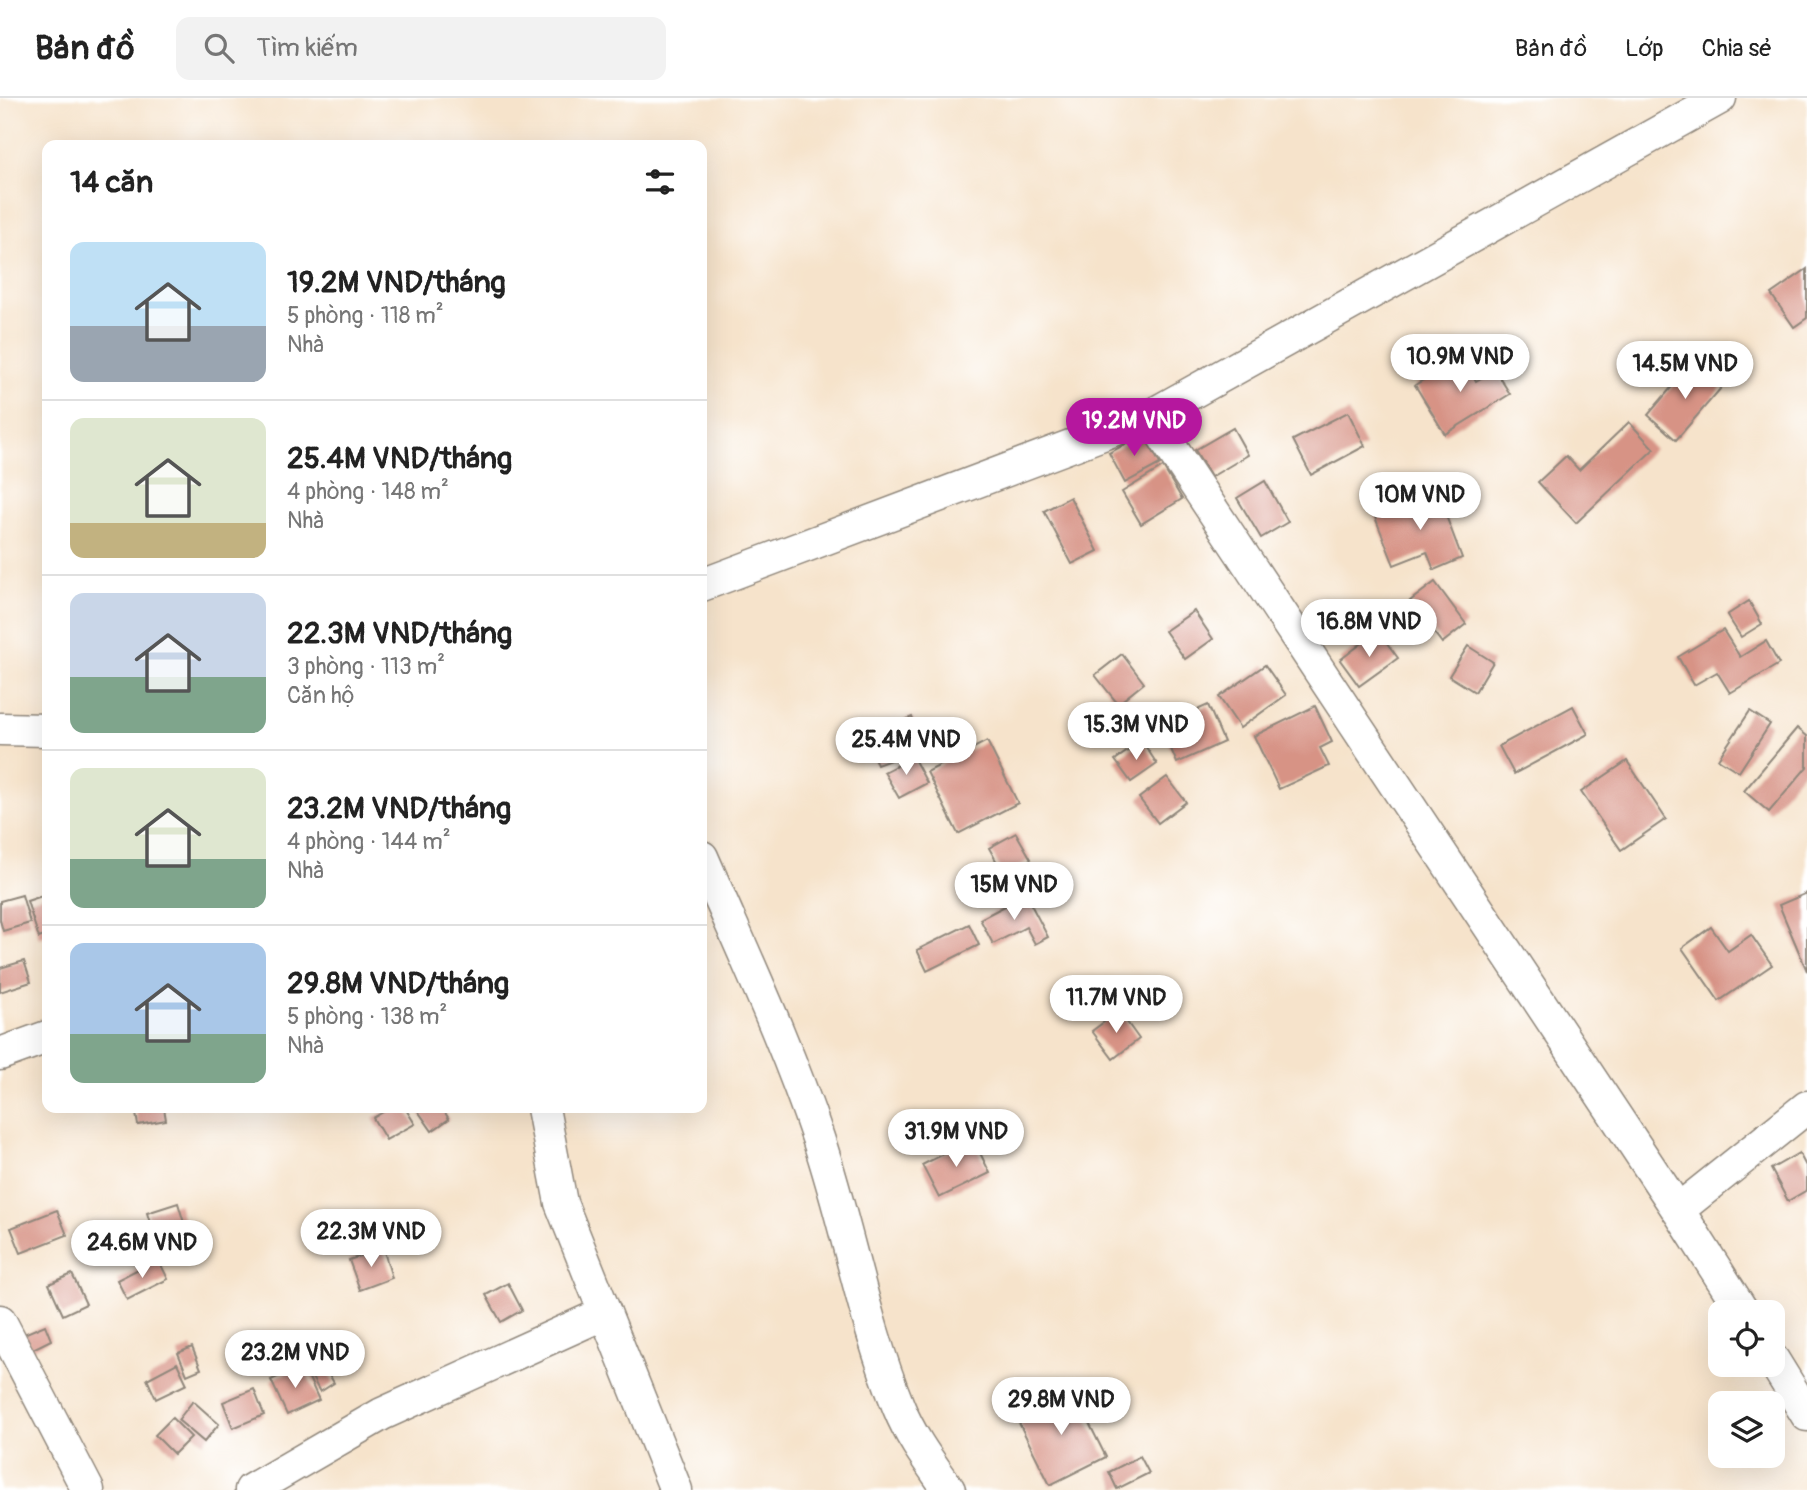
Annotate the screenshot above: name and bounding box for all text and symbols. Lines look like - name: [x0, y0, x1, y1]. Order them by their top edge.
- search box: [176, 17, 666, 80]
- text: Bản đồ: [35, 28, 134, 69]
- icon: search: [200, 29, 238, 67]
- text: Tìm kiếm: [256, 32, 358, 64]
- text: Bản đồ: [1515, 34, 1587, 63]
- text: Lớp: [1625, 34, 1664, 63]
- text: Chia sẻ: [1702, 34, 1772, 63]
- icon: filters: [641, 163, 679, 201]
- text: 14 căn: [70, 164, 153, 201]
- text: 19.2M VND/tháng: [287, 264, 506, 301]
- icon: home: [126, 270, 210, 354]
- text: 5 phòng · 118 m²: [287, 301, 444, 330]
- text: Nhà: [287, 330, 324, 359]
- pin: 10.9M VND: [1380, 334, 1540, 394]
- text: 10.9M VND: [1407, 342, 1513, 371]
- pin: 14.5M VND: [1605, 342, 1765, 401]
- text: 14.5M VND: [1632, 349, 1738, 378]
- pin: 19.2M VND: [1054, 398, 1214, 458]
- text: 19.2M VND: [1082, 406, 1186, 435]
- text: 25.4M VND/tháng: [287, 440, 512, 477]
- icon: home: [126, 446, 210, 530]
- pin: 10M VND: [1355, 472, 1485, 532]
- text: 4 phòng · 148 m²: [287, 477, 449, 506]
- text: 10M VND: [1375, 480, 1465, 509]
- text: Nhà: [287, 506, 324, 535]
- pin: 16.8M VND: [1289, 600, 1449, 659]
- text: 16.8M VND: [1317, 607, 1421, 636]
- text: 22.3M VND/tháng: [287, 615, 512, 652]
- icon: home: [126, 621, 210, 705]
- text: 3 phòng · 113 m²: [287, 652, 445, 681]
- text: Căn hộ: [287, 681, 354, 710]
- pin: 15.3M VND: [1056, 702, 1216, 762]
- text: 15.3M VND: [1084, 710, 1188, 739]
- pin: 25.4M VND: [826, 718, 986, 777]
- text: 25.4M VND: [852, 725, 961, 754]
- text: 23.2M VND/tháng: [287, 790, 511, 827]
- icon: home: [126, 796, 210, 880]
- text: 4 phòng · 144 m²: [287, 827, 451, 856]
- text: Nhà: [287, 856, 324, 885]
- pin: 15M VND: [949, 862, 1079, 922]
- text: 15M VND: [971, 870, 1057, 899]
- text: 29.8M VND/tháng: [287, 965, 509, 1002]
- icon: home: [126, 971, 210, 1055]
- pin: 11.7M VND: [1036, 976, 1196, 1035]
- text: 11.7M VND: [1066, 983, 1166, 1012]
- text: 5 phòng · 138 m²: [287, 1002, 447, 1031]
- text: Nhà: [287, 1031, 324, 1060]
- pin: 31.9M VND: [876, 1110, 1036, 1169]
- text: 31.9M VND: [904, 1117, 1008, 1146]
- pin: 22.3M VND: [291, 1210, 451, 1269]
- text: 22.3M VND: [317, 1217, 425, 1246]
- pin: 24.6M VND: [62, 1220, 222, 1280]
- text: 24.6M VND: [87, 1228, 197, 1257]
- map controls: [1708, 1300, 1785, 1468]
- button: locate: [1708, 1300, 1785, 1377]
- pin: 23.2M VND: [215, 1330, 375, 1390]
- text: 23.2M VND: [241, 1338, 349, 1367]
- pin: 29.8M VND: [981, 1378, 1141, 1437]
- text: 29.8M VND: [1008, 1385, 1114, 1414]
- button: layers: [1708, 1391, 1785, 1468]

